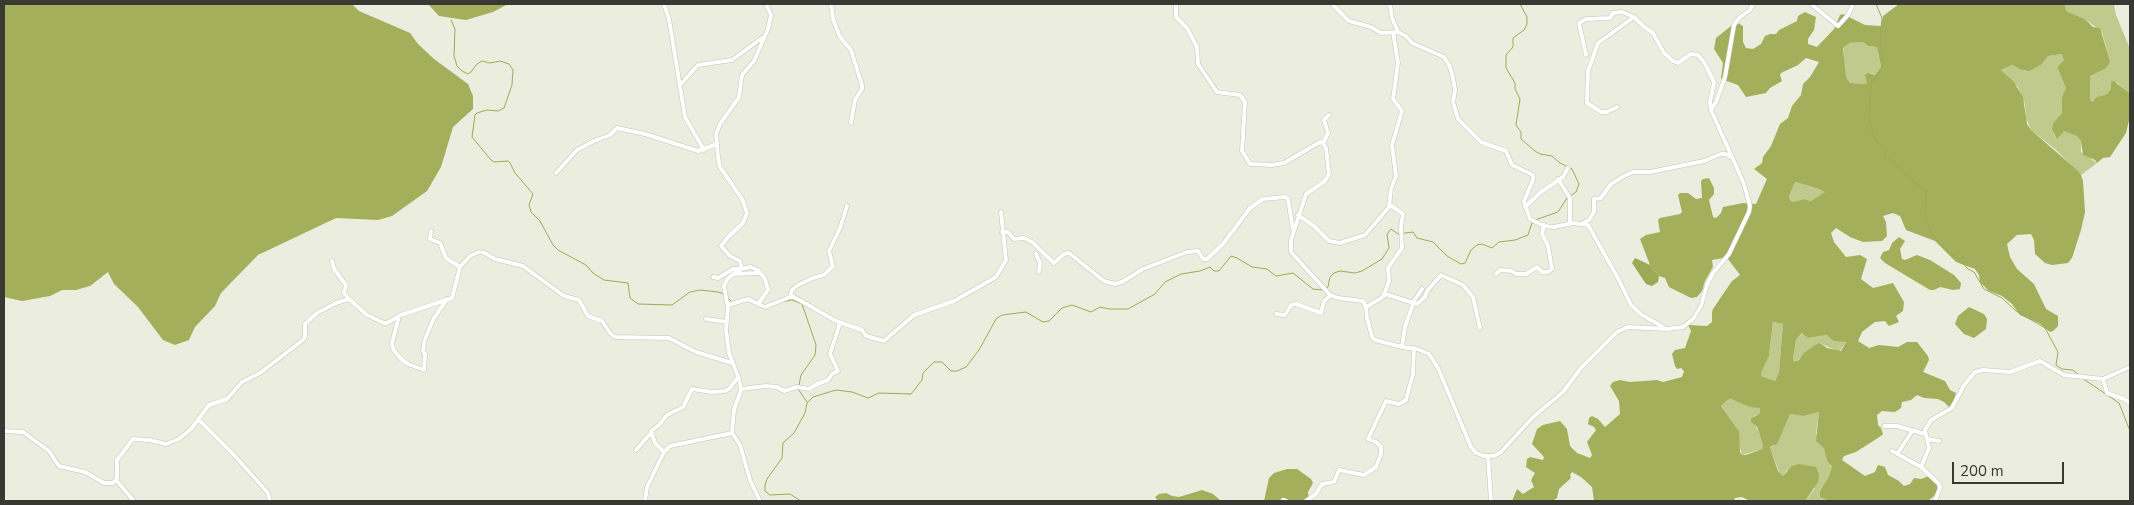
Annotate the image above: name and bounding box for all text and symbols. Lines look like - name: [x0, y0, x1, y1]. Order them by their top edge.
- scale bar: [1954, 452, 2066, 484]
- text: 200 m: [1960, 461, 2004, 481]

